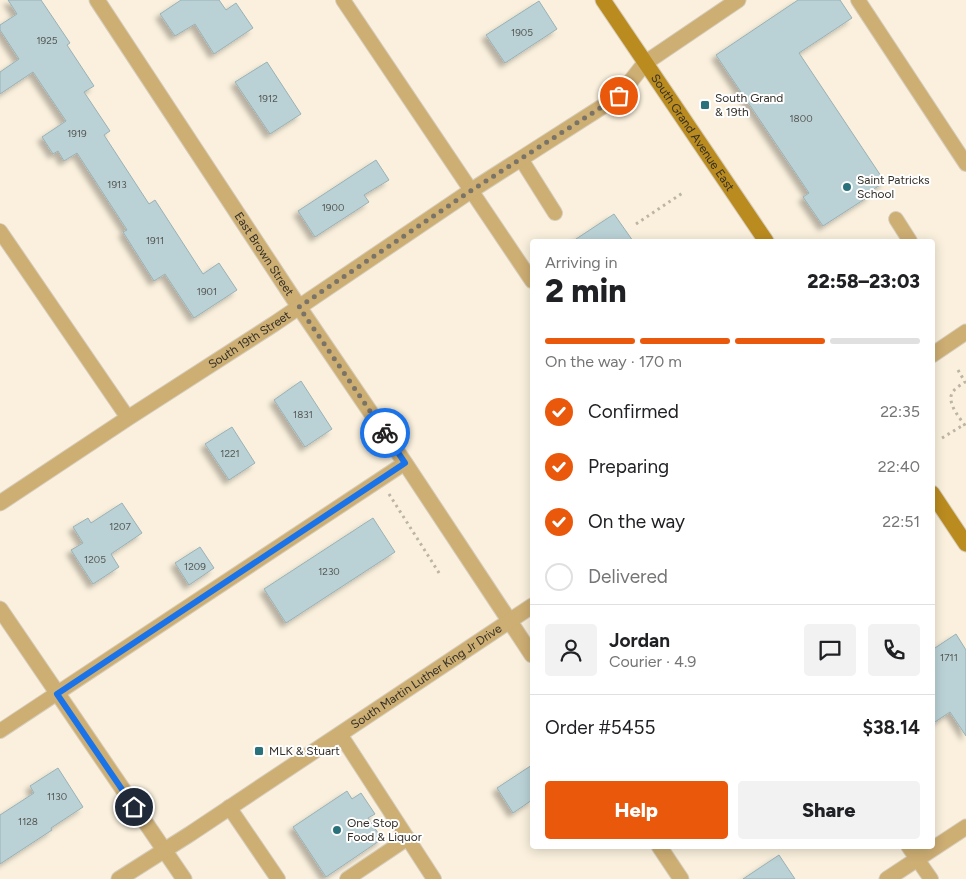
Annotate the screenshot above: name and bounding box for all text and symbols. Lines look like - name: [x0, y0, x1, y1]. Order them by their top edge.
- house number: 1905: [511, 26, 533, 39]
- house number: 1925: [36, 34, 58, 47]
- street label: South Grand Avenue East: [648, 71, 737, 194]
- pin: [598, 75, 640, 117]
- icon: bag: [605, 82, 633, 110]
- place label: South Grand & 19th: [715, 91, 783, 119]
- house number: 1912: [258, 92, 278, 105]
- marker: South Grand & 19th: [699, 99, 711, 111]
- house number: 1800: [789, 112, 813, 125]
- house number: 1919: [67, 127, 87, 140]
- place label: Saint Patricks School: [857, 173, 930, 201]
- house number: 1913: [107, 178, 127, 191]
- marker: Saint Patricks School: [841, 181, 853, 193]
- house number: 1900: [322, 201, 344, 214]
- street label: East Brown Street: [232, 209, 297, 299]
- house number: 1911: [146, 234, 164, 247]
- text: Arriving in: [545, 253, 617, 272]
- text: 22:58–23:03: [807, 270, 920, 293]
- text: 2 min: [545, 272, 627, 310]
- house number: 1901: [197, 285, 217, 298]
- street label: South 19th Street: [206, 308, 293, 371]
- text: On the way · 170 m: [545, 352, 682, 371]
- icon: check: [545, 398, 573, 426]
- text: Confirmed: [588, 400, 679, 423]
- text: 22:35: [880, 402, 920, 421]
- house number: 1831: [293, 408, 313, 421]
- courier: [360, 408, 410, 458]
- icon: bike: [371, 419, 399, 447]
- house number: 1221: [220, 447, 240, 460]
- icon: check: [545, 453, 573, 481]
- text: Preparing: [588, 455, 669, 478]
- text: 22:40: [878, 457, 920, 476]
- icon: check: [545, 508, 573, 536]
- text: On the way: [588, 510, 685, 533]
- text: 22:51: [882, 512, 920, 531]
- house number: 1207: [109, 520, 131, 533]
- house number: 1205: [84, 553, 106, 566]
- house number: 1209: [184, 560, 206, 573]
- house number: 1230: [318, 565, 340, 578]
- text: Delivered: [588, 565, 668, 588]
- street label: South Martin Luther King Jr Drive: [348, 621, 505, 732]
- button: person: [545, 624, 597, 676]
- button: chat: [804, 624, 856, 676]
- button: phone: [868, 624, 920, 676]
- text: Jordan: [609, 629, 670, 652]
- house number: 1711: [940, 651, 958, 664]
- text: Courier · 4.9: [609, 652, 696, 671]
- text: Order #5455: [545, 716, 655, 739]
- text: $38.14: [863, 716, 920, 739]
- place label: MLK & Stuart: [269, 744, 340, 758]
- marker: MLK & Stuart: [253, 745, 265, 757]
- button: Help: [545, 781, 728, 839]
- button: Share: [738, 781, 920, 839]
- pin: [113, 786, 155, 828]
- house number: 1130: [47, 790, 67, 803]
- icon: home: [120, 793, 148, 821]
- house number: 1128: [18, 815, 38, 828]
- place label: One Stop Food & Liquor: [347, 816, 422, 844]
- marker: One Stop Food & Liquor: [331, 824, 343, 836]

